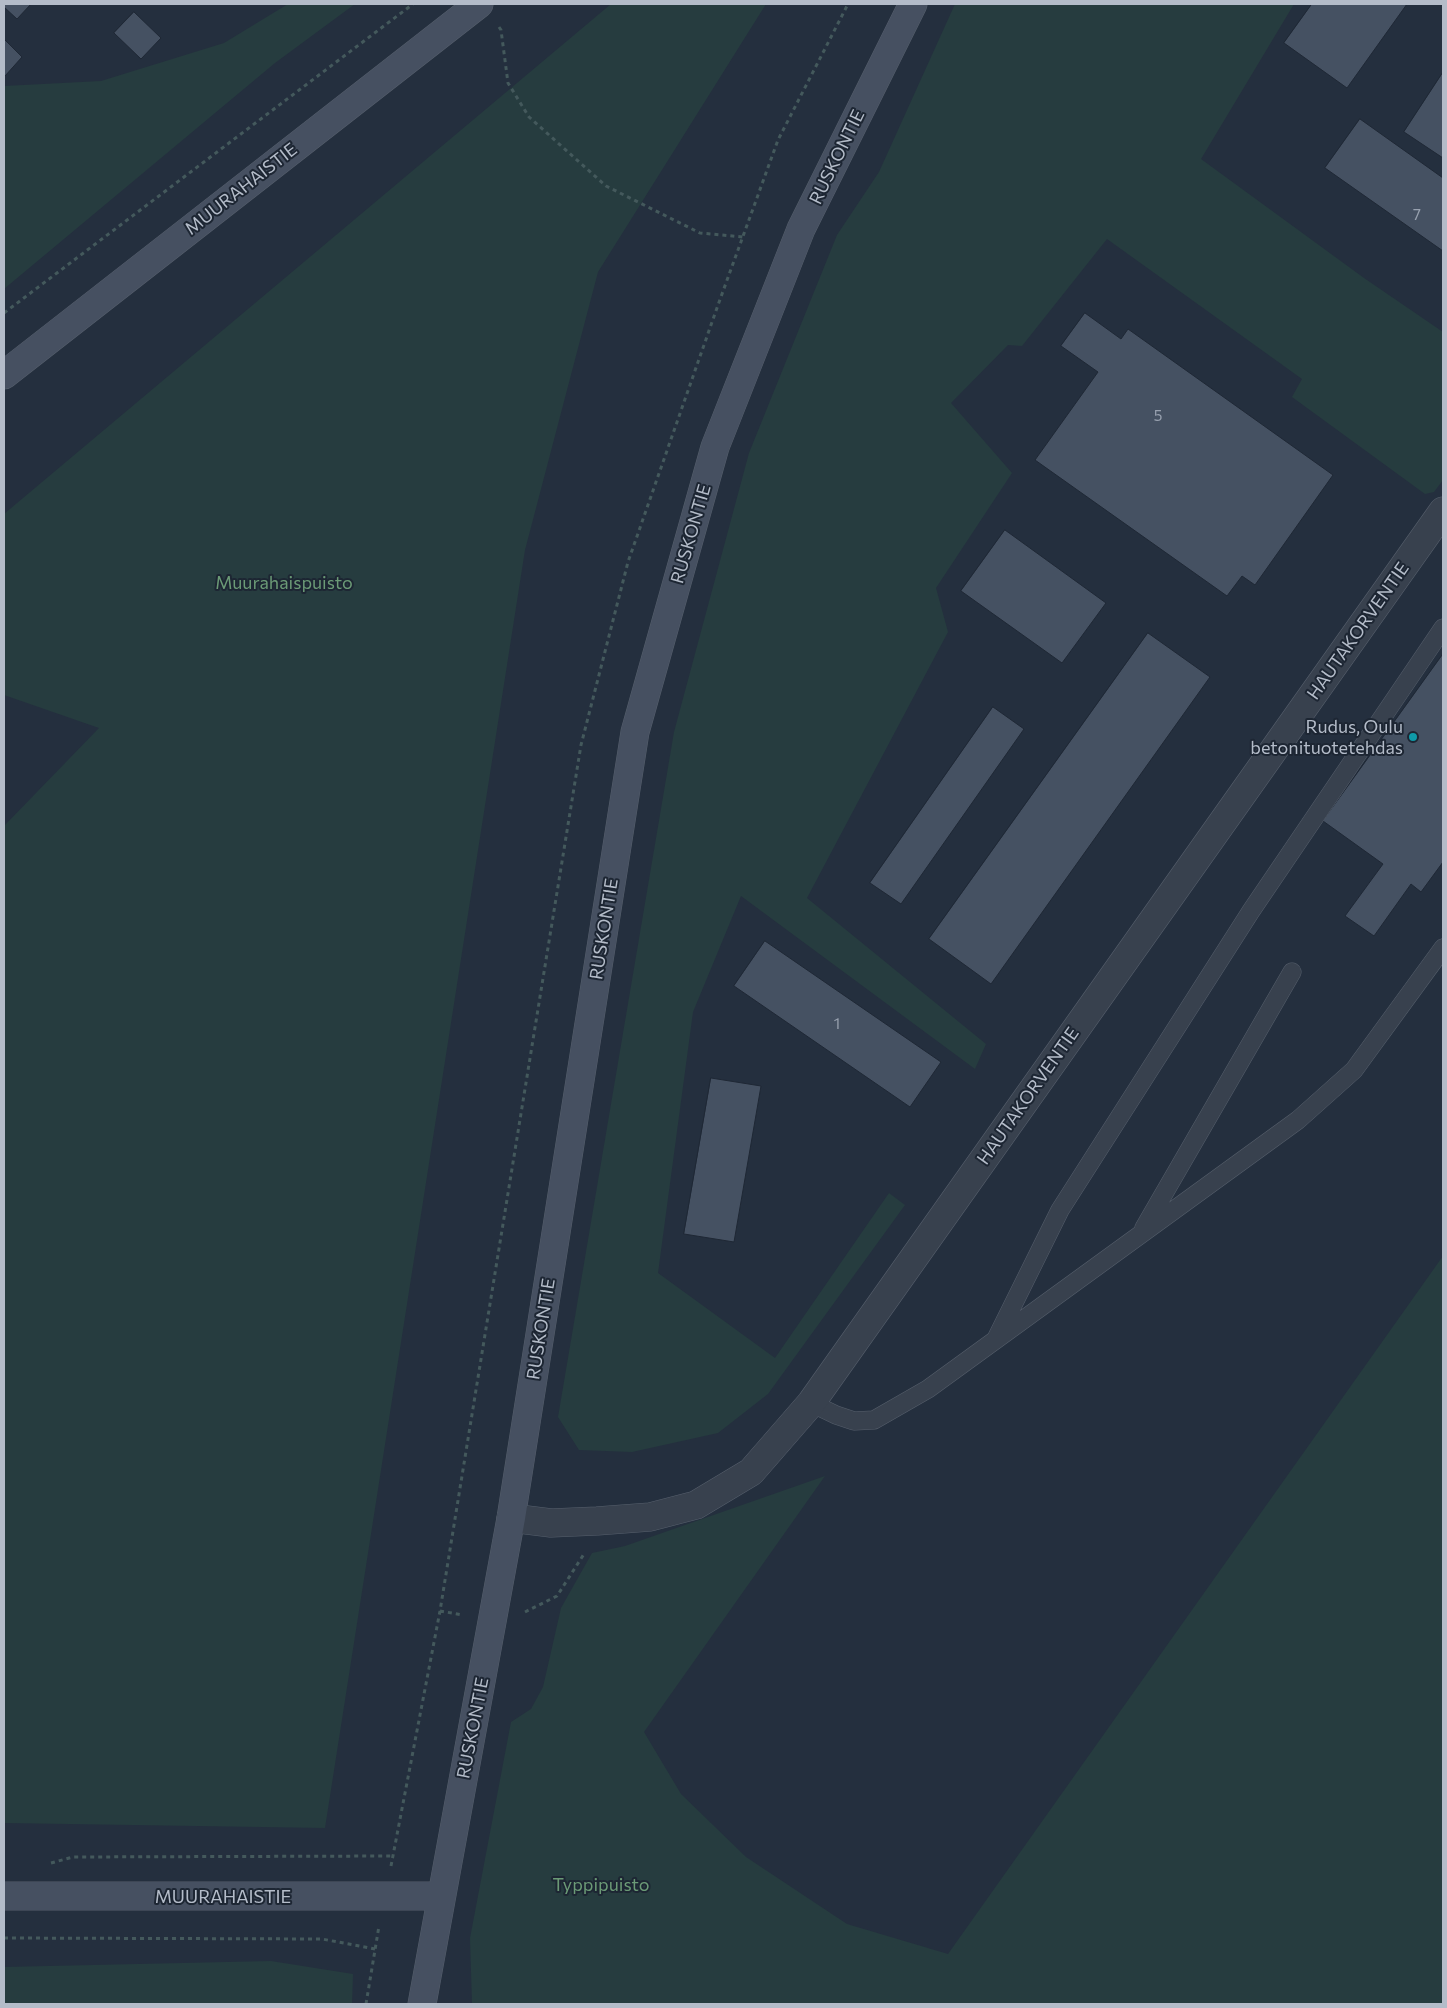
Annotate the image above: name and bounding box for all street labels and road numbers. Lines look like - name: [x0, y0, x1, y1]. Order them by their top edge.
- street label: RUSKONTIE: [805, 106, 869, 208]
- street label: MUURAHAISTIE: [181, 139, 301, 239]
- street label: RUSKONTIE: [667, 482, 715, 586]
- street label: HAUTAKORVENTIE: [1302, 558, 1414, 704]
- street label: RUSKONTIE: [585, 877, 623, 981]
- street label: HAUTAKORVENTIE: [972, 1023, 1084, 1169]
- street label: RUSKONTIE: [522, 1277, 560, 1381]
- street label: RUSKONTIE: [453, 1676, 493, 1780]
- street label: MUURAHAISTIE: [155, 1886, 291, 1908]

